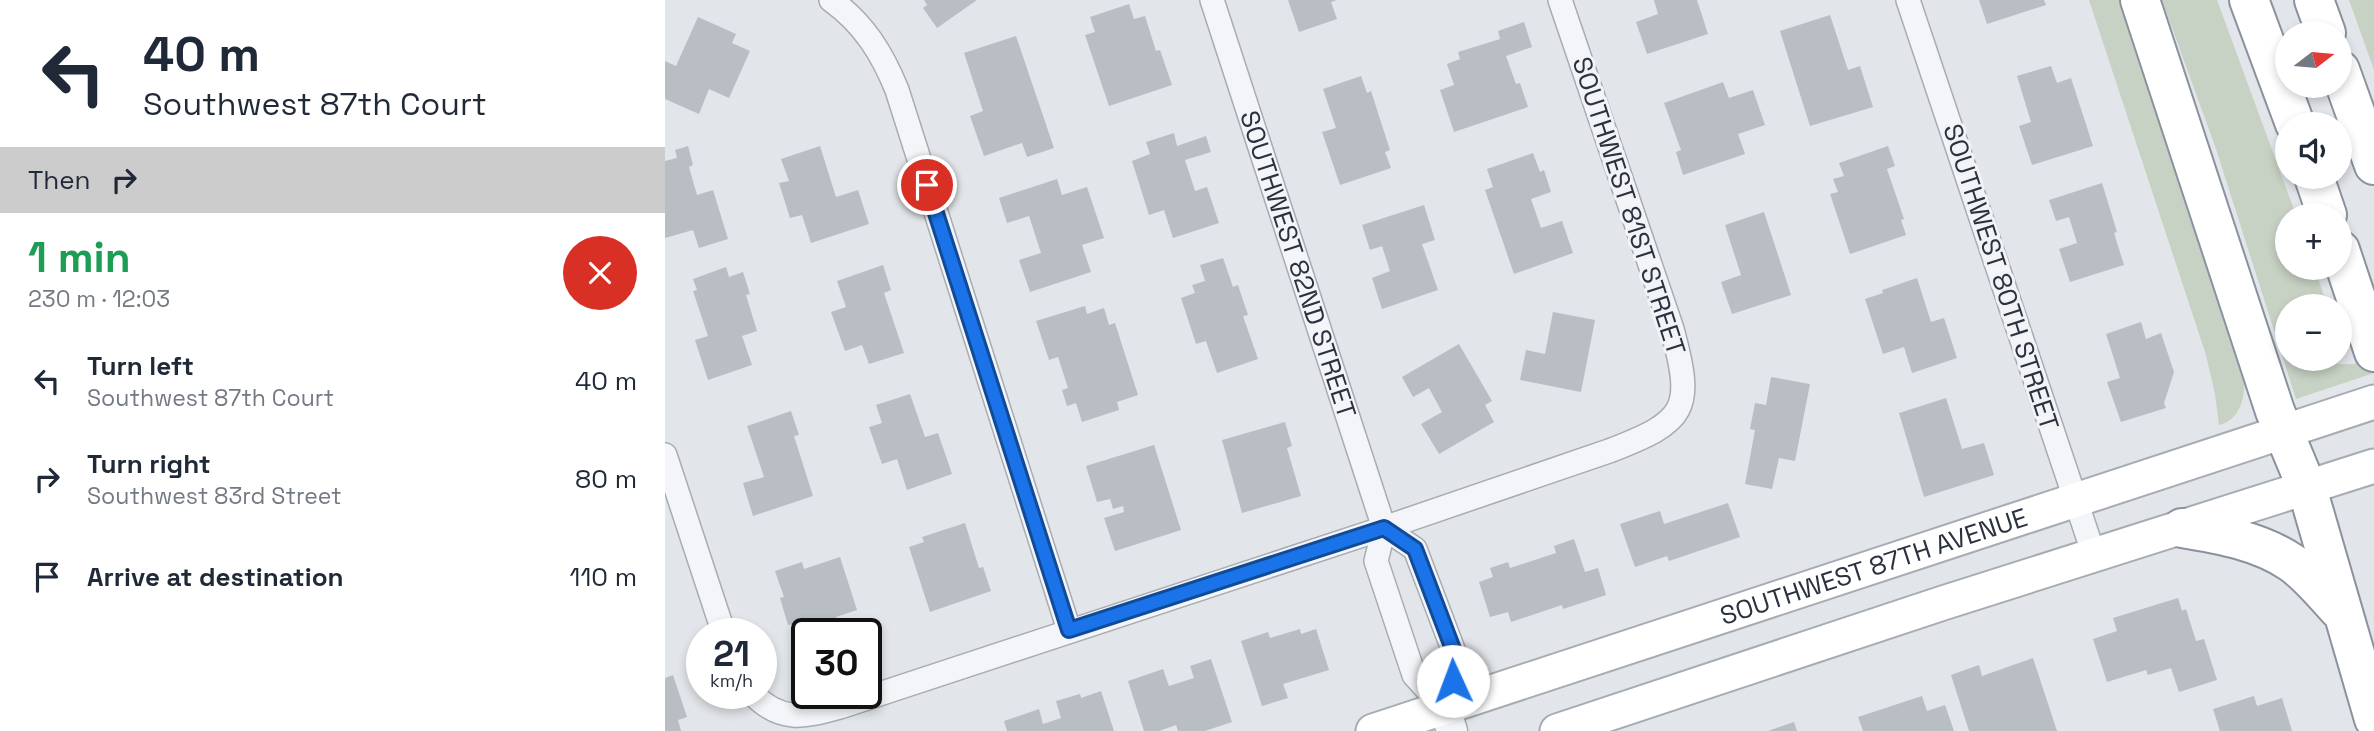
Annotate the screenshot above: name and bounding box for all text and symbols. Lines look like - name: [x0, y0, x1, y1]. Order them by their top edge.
- north arrow: [2275, 21, 2352, 98]
- map controls: [2275, 21, 2352, 371]
- text: 40 m: [143, 23, 260, 85]
- icon: left: [28, 28, 119, 119]
- street label: SOUTHWEST 81ST STREET: [1565, 52, 1693, 360]
- text: Southwest 87th Court: [143, 84, 487, 124]
- street label: SOUTHWEST 82ND STREET: [1232, 106, 1364, 422]
- button: sound: [2275, 112, 2352, 189]
- street label: SOUTHWEST 80TH STREET: [1935, 120, 2067, 434]
- pin: [897, 155, 957, 215]
- icon: right: [105, 161, 143, 199]
- text: Then: [28, 163, 91, 197]
- icon: arrive: [908, 166, 946, 204]
- button: +: [2275, 203, 2352, 280]
- text: 1 min: [28, 231, 131, 284]
- button: close: [563, 236, 637, 310]
- text: 230 m · 12:03: [28, 284, 170, 314]
- button: −: [2275, 294, 2352, 371]
- text: Turn left: [87, 349, 194, 383]
- icon: left: [28, 362, 66, 400]
- text: 40 m: [575, 364, 637, 398]
- text: Southwest 87th Court: [87, 383, 334, 413]
- text: Turn right: [87, 447, 211, 481]
- icon: right: [28, 460, 66, 498]
- text: 80 m: [575, 462, 637, 496]
- text: Southwest 83rd Street: [87, 481, 342, 511]
- street label: SOUTHWEST 87TH AVENUE: [1716, 500, 2032, 633]
- icon: arrive: [28, 558, 66, 596]
- text: Arrive at destination: [87, 560, 344, 594]
- text: 110 m: [570, 560, 637, 594]
- speed limit sign: 30: [791, 618, 882, 709]
- text: 21: [713, 632, 750, 676]
- position arrow: [1416, 644, 1490, 718]
- text: km/h: [710, 669, 753, 692]

